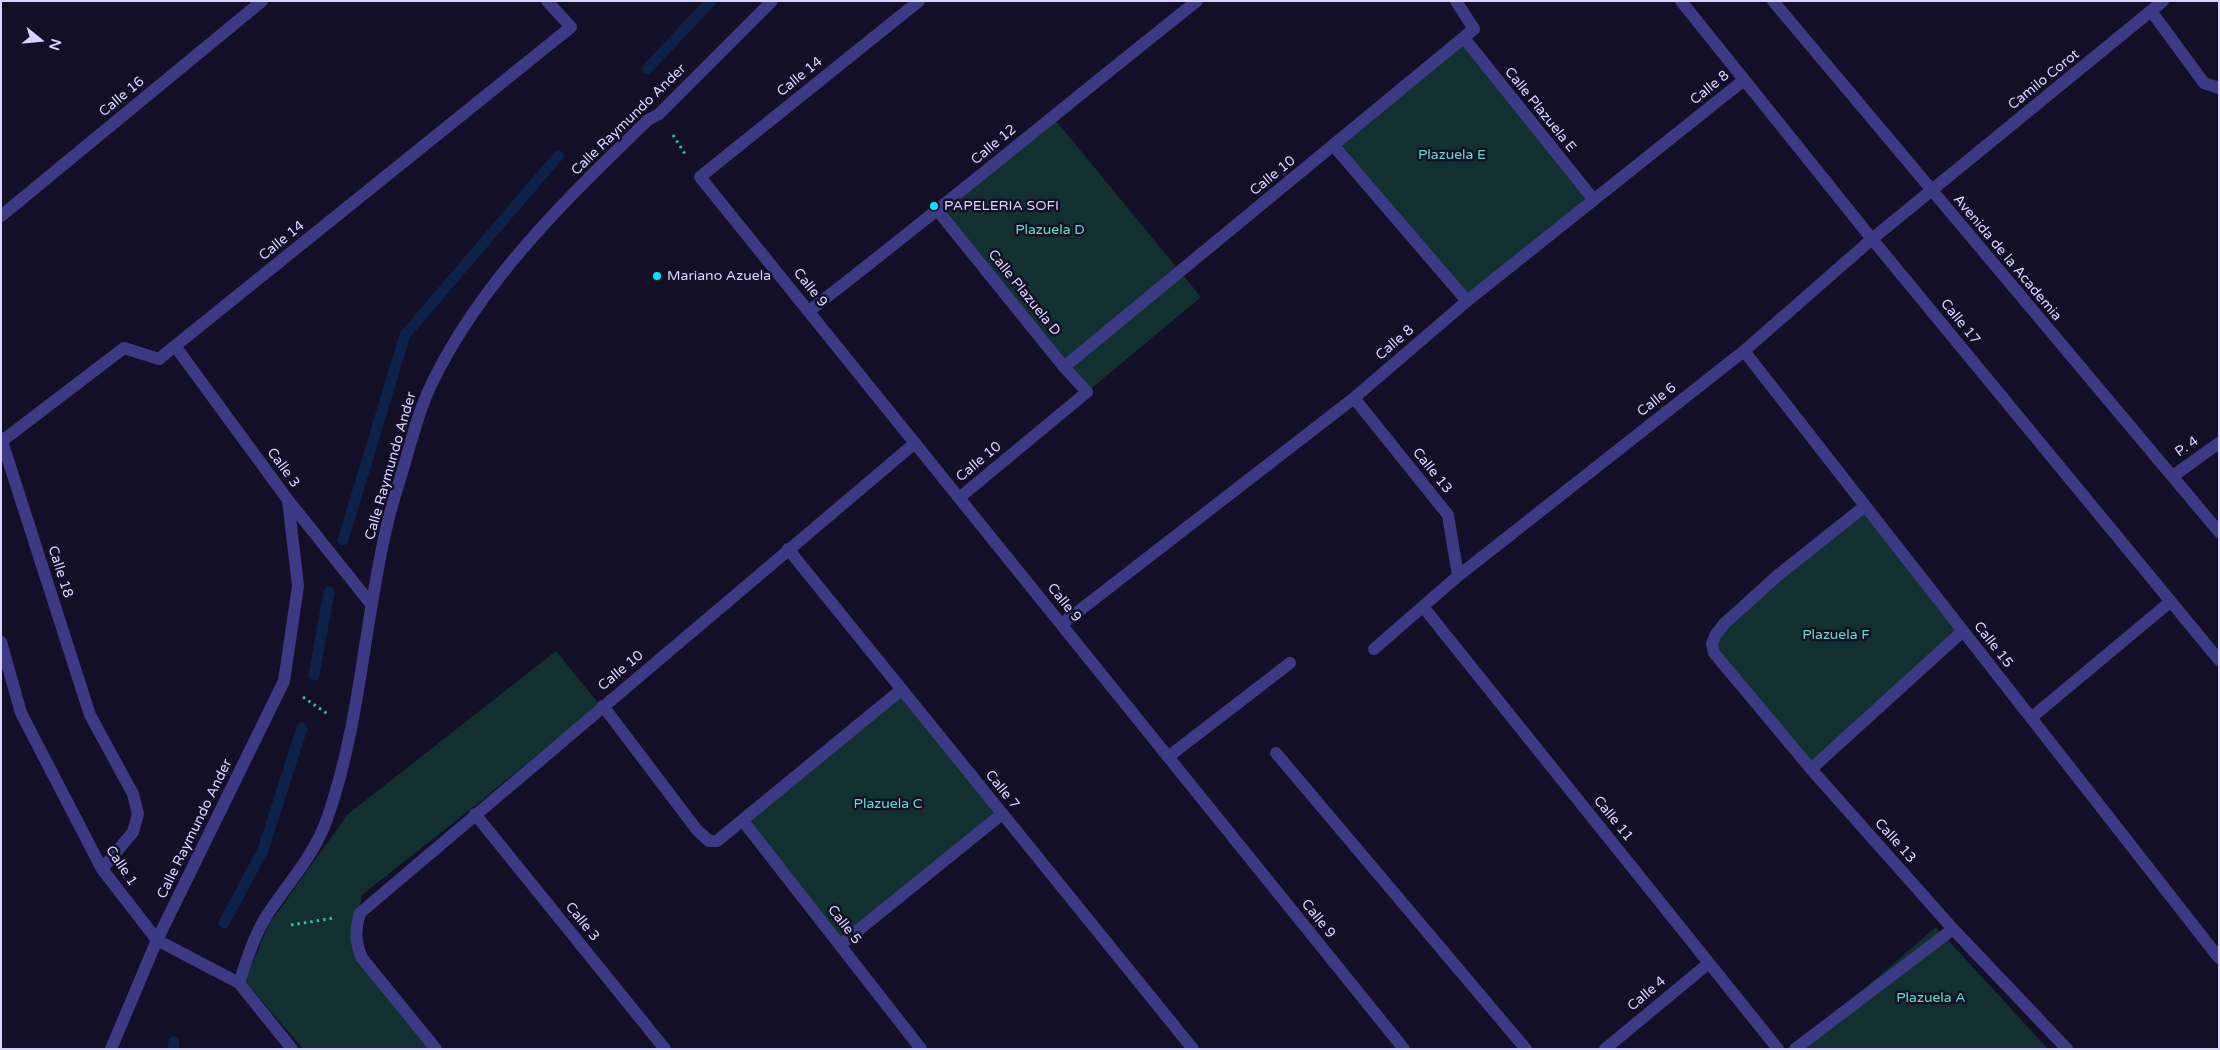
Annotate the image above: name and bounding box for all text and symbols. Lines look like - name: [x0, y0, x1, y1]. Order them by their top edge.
- north arrow: [15, 15, 65, 65]
- text: N: [45, 37, 65, 52]
- street label: Camilo Corot: [2005, 46, 2083, 114]
- street label: Calle 14: [774, 54, 826, 100]
- street label: Calle Raymundo Ander: [568, 61, 690, 179]
- street label: Calle Plazuela E: [1501, 64, 1579, 156]
- street label: Calle 8: [1687, 67, 1733, 109]
- street label: Calle 16: [96, 73, 148, 121]
- street label: Calle 12: [968, 121, 1020, 169]
- park label: Plazuela E: [1418, 147, 1486, 163]
- street label: Calle 10: [1247, 153, 1299, 199]
- street label: Avenida de la Academia: [1949, 192, 2065, 324]
- place label: PAPELERIA SOFI: [944, 198, 1059, 214]
- marker: PAPELERIA SOFI: [928, 200, 940, 212]
- street label: Calle 14: [256, 218, 308, 264]
- park label: Plazuela D: [1015, 222, 1085, 238]
- street label: Calle Plazuela D: [984, 247, 1064, 339]
- street label: Calle 9: [789, 265, 831, 311]
- place label: Mariano Azuela: [667, 268, 771, 284]
- marker: Mariano Azuela: [651, 270, 663, 282]
- street label: Calle 17: [1937, 296, 1983, 348]
- street label: Calle 8: [1373, 322, 1417, 364]
- street label: Calle 6: [1634, 380, 1680, 420]
- street label: Calle Raymundo Ander: [362, 390, 420, 542]
- street label: P. 4: [2172, 433, 2202, 461]
- street label: Calle 10: [953, 438, 1005, 486]
- street label: Calle 3: [263, 445, 303, 491]
- street label: Calle 13: [1409, 445, 1455, 497]
- street label: Calle 18: [44, 544, 76, 600]
- street label: Calle 9: [1043, 580, 1085, 626]
- street label: Calle 15: [1970, 619, 2016, 671]
- park label: Plazuela F: [1802, 627, 1870, 643]
- street label: Calle 10: [595, 647, 647, 695]
- street label: Calle Raymundo Ander: [154, 756, 236, 902]
- street label: Calle 7: [981, 767, 1023, 813]
- street label: Calle 11: [1590, 793, 1636, 845]
- park label: Plazuela C: [854, 796, 922, 812]
- street label: Calle 13: [1871, 815, 1919, 867]
- street label: Calle 1: [101, 843, 141, 889]
- street label: Calle 9: [1297, 896, 1339, 942]
- street label: Calle 3: [561, 899, 603, 945]
- street label: Calle 5: [824, 902, 864, 948]
- street label: Calle 4: [1624, 973, 1670, 1015]
- park label: Plazuela A: [1896, 990, 1966, 1006]

